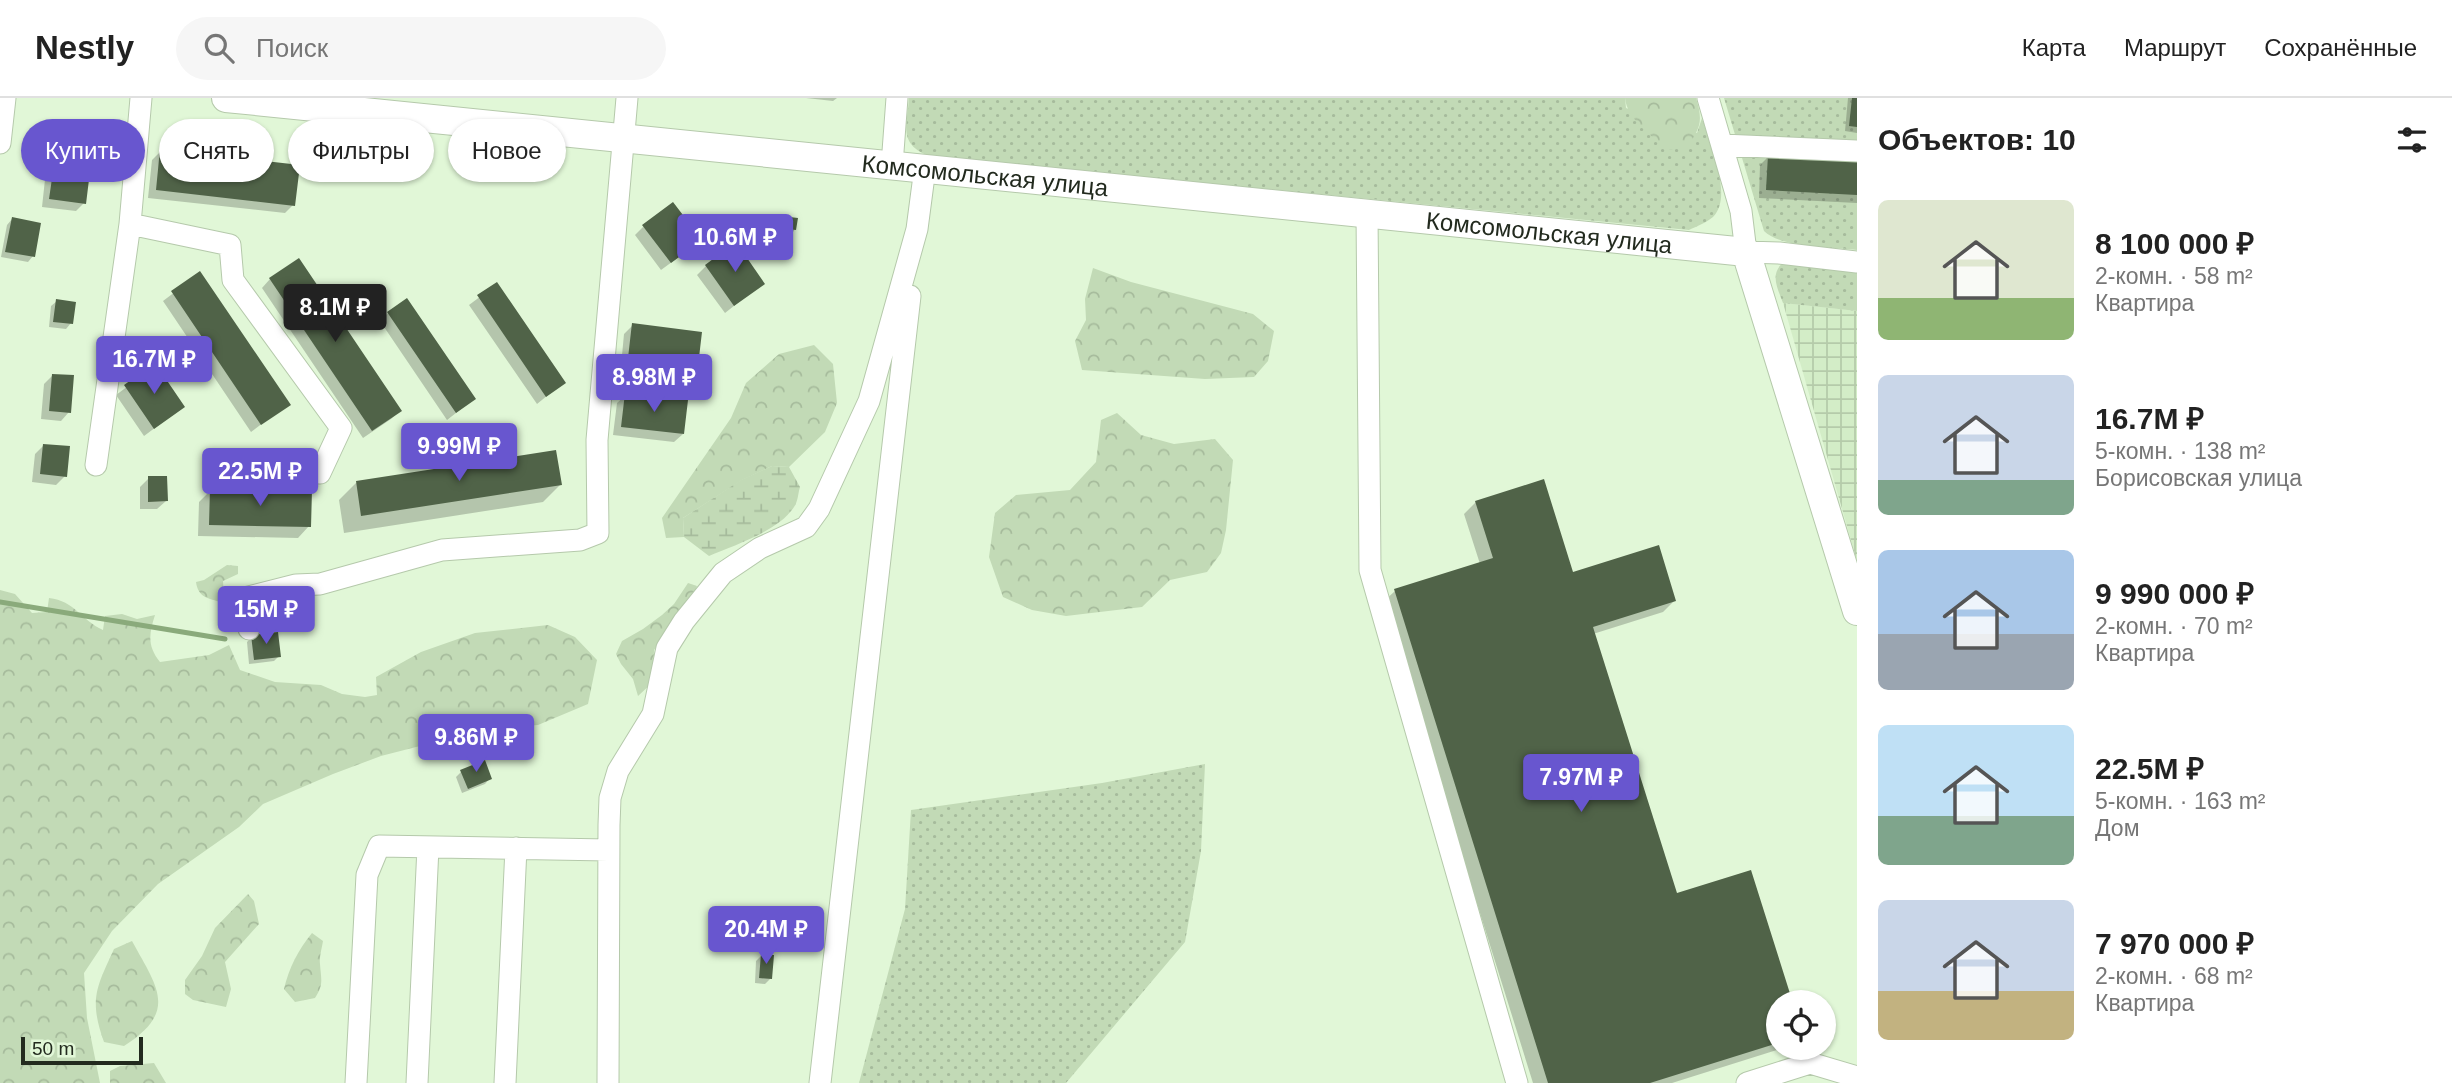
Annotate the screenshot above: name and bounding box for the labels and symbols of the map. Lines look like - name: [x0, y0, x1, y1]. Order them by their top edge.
- street label: Комсомольская улица: [861, 149, 1110, 201]
- street label: Комсомольская улица: [1425, 206, 1674, 258]
- pin: 10.6M ₽: [670, 214, 800, 274]
- pin: 8.1M ₽: [278, 285, 392, 344]
- pin: 16.7M ₽: [89, 336, 219, 396]
- pin: 8.98M ₽: [589, 354, 719, 414]
- pin: 9.99M ₽: [394, 424, 524, 483]
- pin: 22.5M ₽: [195, 448, 325, 508]
- pin: 15M ₽: [217, 587, 315, 646]
- pin: 9.86M ₽: [411, 714, 541, 774]
- pin: 7.97M ₽: [1516, 754, 1646, 814]
- pin: 20.4M ₽: [701, 906, 831, 966]
- scale bar: [21, 1034, 144, 1066]

